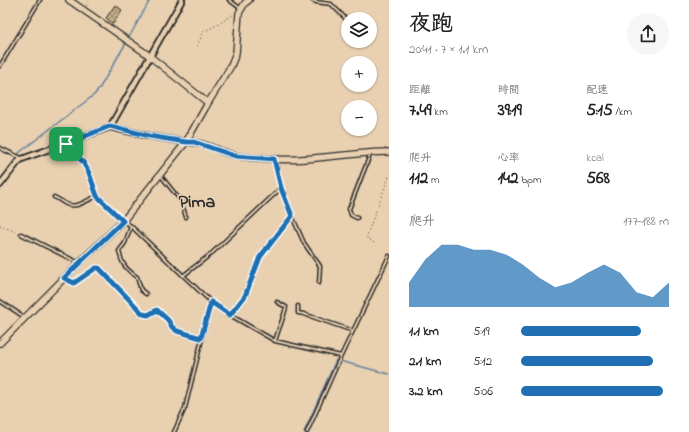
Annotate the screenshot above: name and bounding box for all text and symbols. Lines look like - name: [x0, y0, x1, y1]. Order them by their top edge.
- text: 夜跑: [409, 9, 453, 41]
- map controls: [341, 12, 377, 136]
- button: layers: [341, 12, 377, 48]
- button: share: [627, 13, 669, 55]
- text: 20:41 · 7 × 1.1 km: [409, 40, 488, 59]
- button: +: [341, 56, 377, 92]
- text: 距離: [409, 82, 431, 98]
- text: 時間: [498, 82, 520, 98]
- text: 配速: [586, 82, 608, 98]
- text: 7.49: [409, 98, 432, 123]
- text: 39:19: [498, 98, 522, 123]
- text: 5:15: [586, 98, 613, 123]
- button: −: [341, 100, 377, 136]
- text: km: [432, 104, 448, 120]
- text: /km: [613, 104, 632, 120]
- pin: [49, 127, 83, 161]
- icon: arrive: [55, 133, 77, 155]
- text: 爬升: [409, 150, 431, 166]
- text: 心率: [498, 150, 520, 166]
- text: kcal: [586, 150, 604, 166]
- text: 112: [409, 166, 428, 191]
- text: 142: [498, 166, 519, 191]
- text: 568: [586, 166, 610, 191]
- text: m: [428, 172, 440, 188]
- text: bpm: [519, 172, 542, 188]
- district label: Pima: [179, 190, 215, 216]
- text: 爬升: [409, 212, 435, 231]
- text: 177–188 m: [623, 212, 669, 231]
- text: 1.1 km: [409, 322, 439, 341]
- text: 5:19: [473, 322, 490, 341]
- text: 2.1 km: [409, 352, 441, 371]
- text: 5:12: [473, 352, 492, 371]
- text: 3.2 km: [409, 382, 443, 401]
- text: 5:06: [473, 382, 493, 401]

